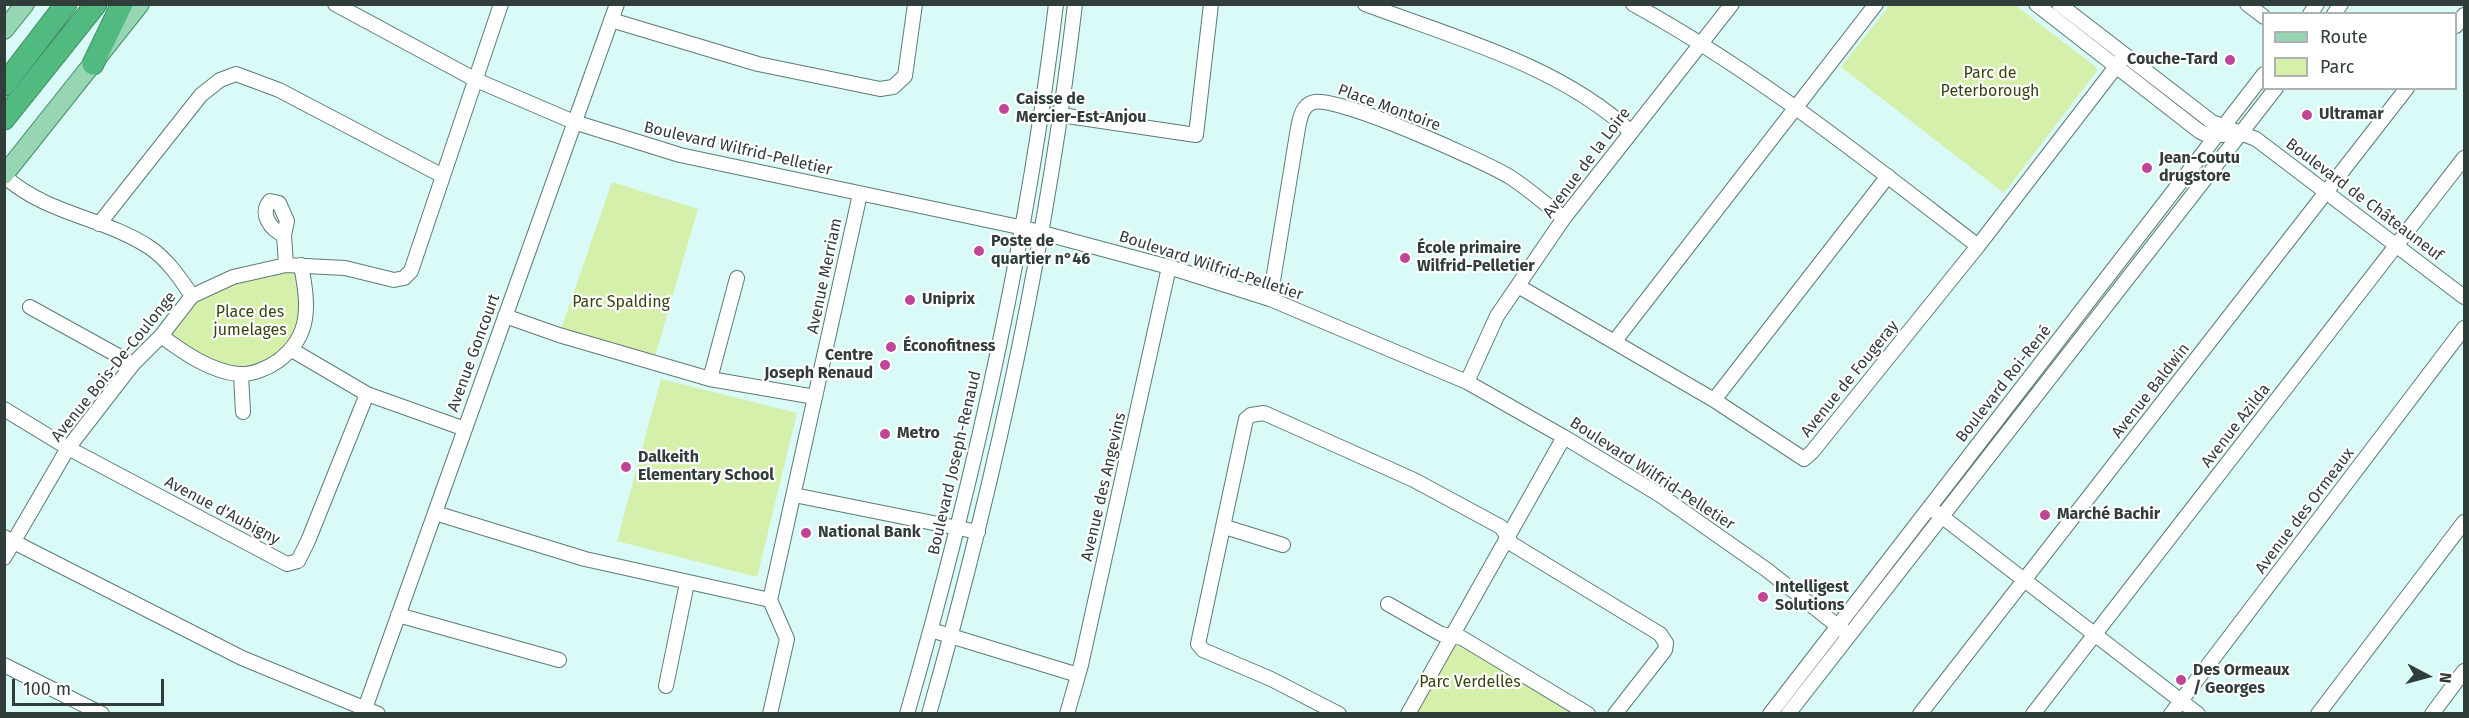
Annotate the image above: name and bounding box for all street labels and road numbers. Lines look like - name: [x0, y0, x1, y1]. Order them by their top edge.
- street label: Place Montoire: [1335, 81, 1443, 135]
- street label: Avenue de la Loire: [1539, 104, 1635, 222]
- street label: Boulevard Wilfrid-Pelletier: [642, 118, 834, 180]
- street label: Boulevard de Châteauneuf: [2282, 135, 2446, 265]
- street label: Avenue Merriam: [803, 216, 847, 336]
- street label: Boulevard Wilfrid-Pelletier: [1116, 227, 1306, 305]
- street label: Avenue Bois-De-Coulonge: [48, 288, 180, 446]
- street label: Avenue Goncourt: [444, 291, 504, 415]
- street label: Avenue de Fougeray: [1797, 317, 1903, 441]
- street label: Boulevard Roi-René: [1952, 322, 2056, 446]
- street label: Avenue Baldwin: [2108, 340, 2194, 442]
- street label: Boulevard Joseph-Renaud: [924, 369, 986, 557]
- street label: Avenue Azilda: [2197, 380, 2275, 472]
- street label: Avenue des Angevins: [1078, 411, 1130, 563]
- street label: Boulevard Wilfrid-Pelletier: [1566, 413, 1738, 535]
- street label: Avenue des Ormeaux: [2251, 444, 2359, 578]
- street label: Avenue d'Aubigny: [161, 473, 283, 549]

